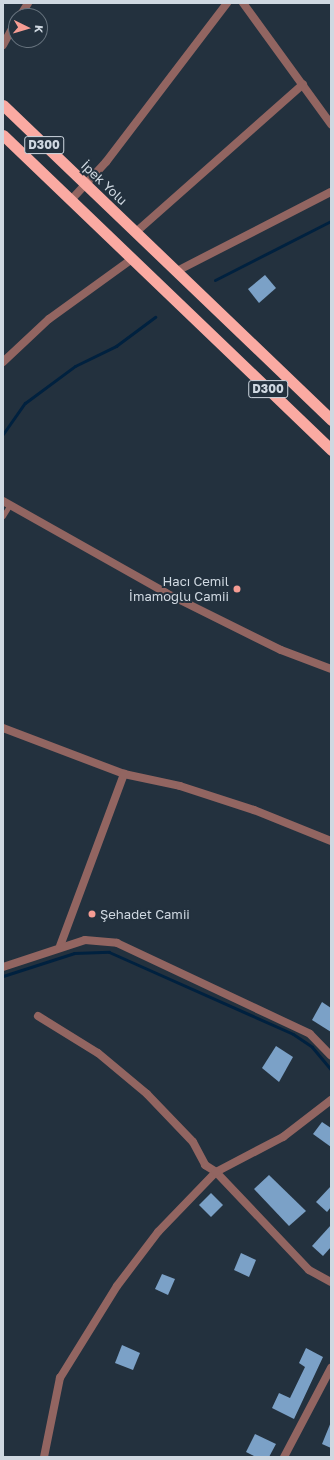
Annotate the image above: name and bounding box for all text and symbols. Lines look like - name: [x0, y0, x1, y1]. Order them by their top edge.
- north arrow: [8, 8, 48, 48]
- text: K: [33, 24, 46, 34]
- road number: D300: [24, 135, 64, 155]
- street label: İpek Yolu: [78, 158, 130, 208]
- road number: D300: [248, 379, 288, 399]
- place label: Hacı Cemil İmamoğlu Camii: [129, 574, 229, 605]
- marker: Hacı Cemil İmamoğlu Camii: [232, 584, 242, 594]
- place label: Şehadet Camii: [100, 906, 190, 922]
- marker: Şehadet Camii: [87, 909, 97, 919]

